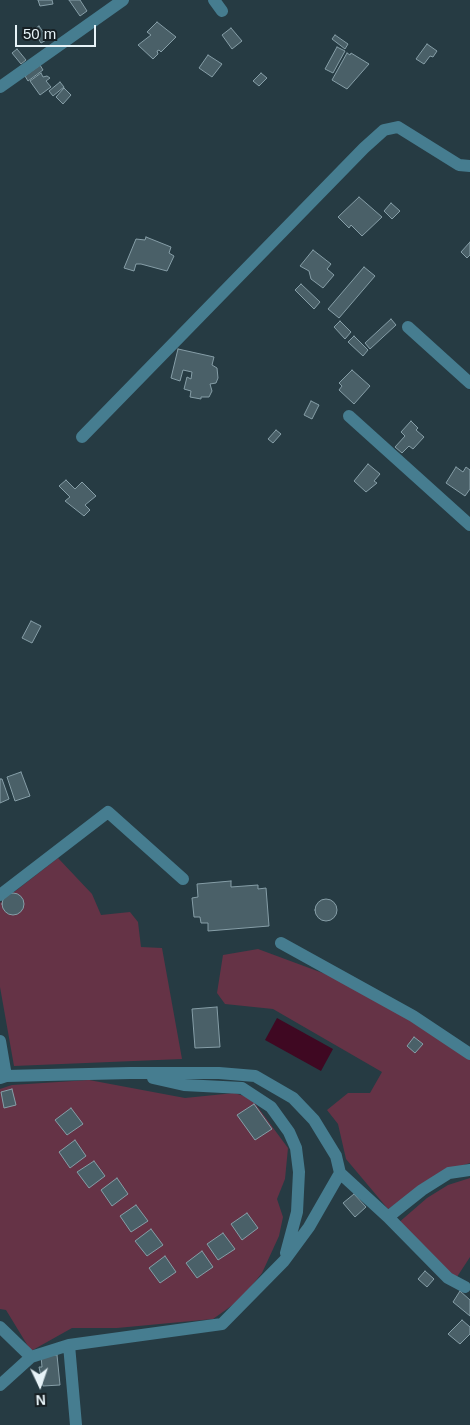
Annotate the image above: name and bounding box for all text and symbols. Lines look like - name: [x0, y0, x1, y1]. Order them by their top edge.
- scale bar: [18, 15, 99, 47]
- text: 50 m: [23, 25, 56, 42]
- north arrow: [15, 1360, 65, 1410]
- text: N: [35, 1392, 46, 1408]

